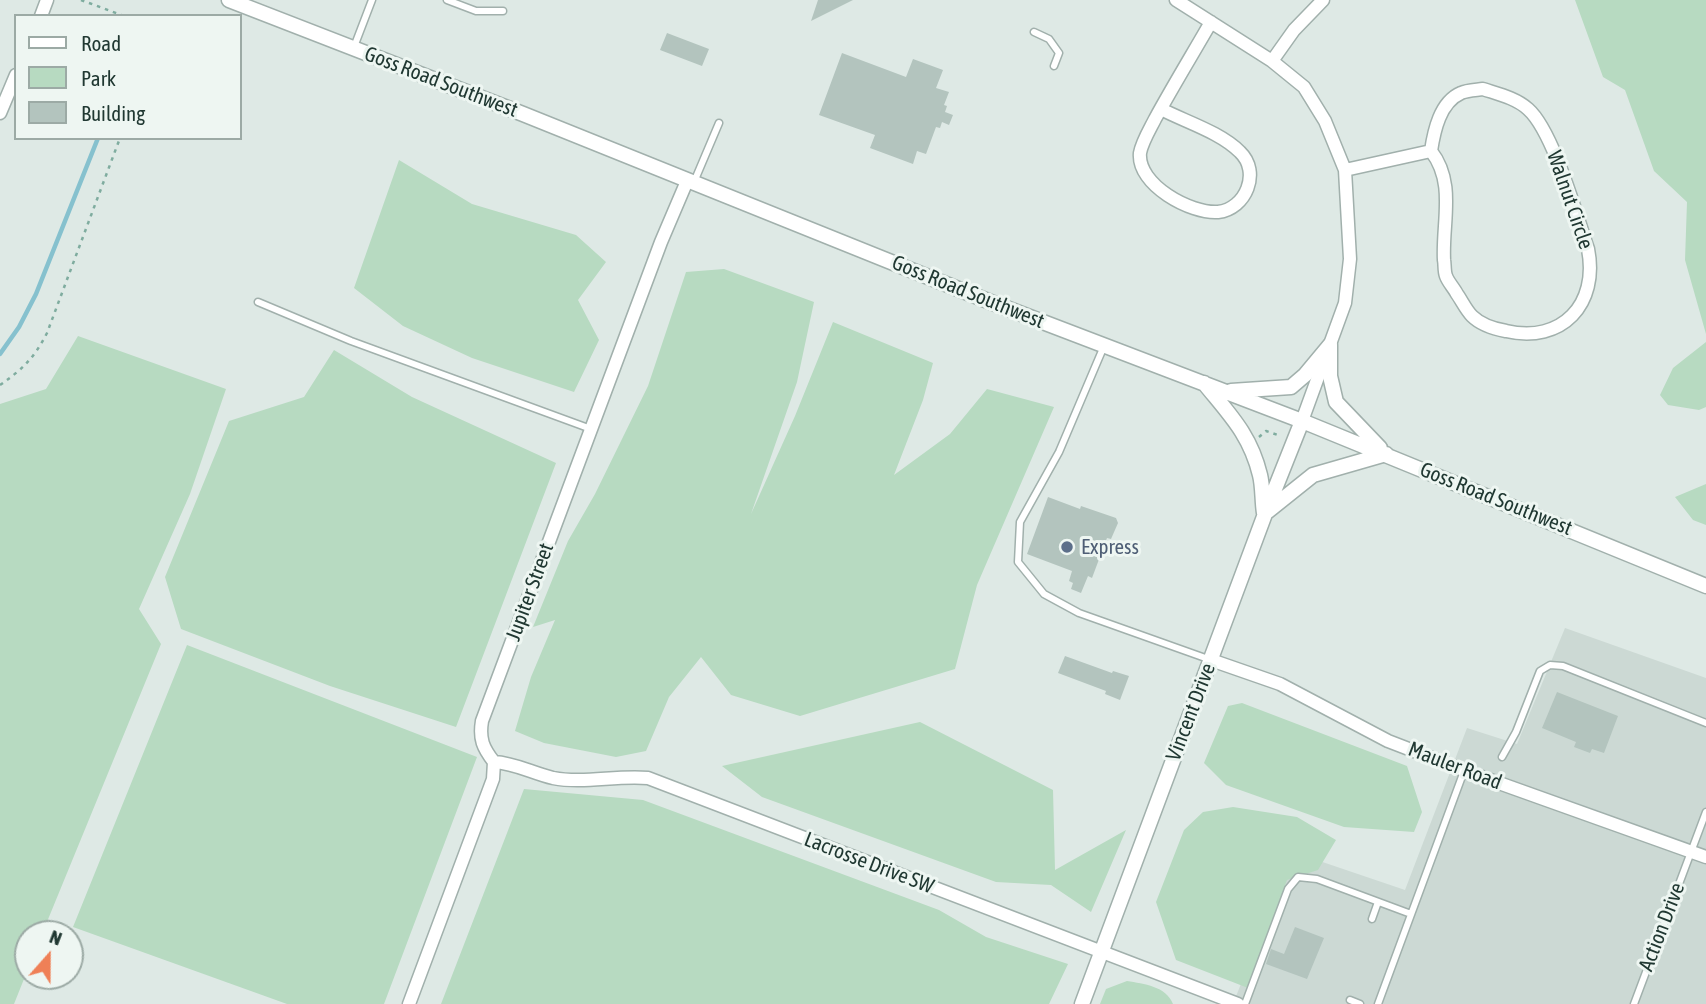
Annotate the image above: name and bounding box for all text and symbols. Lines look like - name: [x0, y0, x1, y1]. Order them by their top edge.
- legend: [14, 14, 242, 140]
- text: Road: [81, 31, 121, 55]
- street label: Goss Road Southwest: [361, 41, 521, 123]
- text: Park: [81, 66, 116, 90]
- text: Building: [81, 101, 145, 125]
- street label: Walnut Circle: [1541, 148, 1599, 252]
- street label: Goss Road Southwest: [888, 250, 1048, 334]
- street label: Goss Road Southwest: [1416, 457, 1576, 541]
- place label: Express: [1081, 534, 1139, 560]
- marker: Express: [1059, 539, 1075, 555]
- street label: Jupiter Street: [501, 540, 559, 644]
- street label: Vincent Drive: [1161, 660, 1221, 764]
- street label: Mauler Road: [1405, 737, 1505, 795]
- street label: Lacrosse Drive SW: [801, 827, 937, 899]
- street label: Action Drive: [1634, 879, 1690, 975]
- north arrow: [14, 920, 84, 990]
- text: N: [47, 925, 65, 950]

